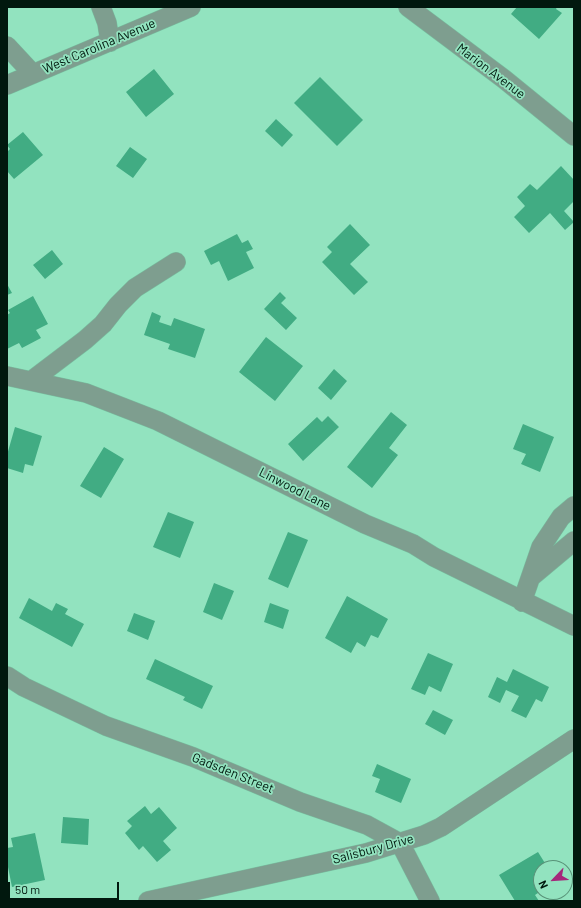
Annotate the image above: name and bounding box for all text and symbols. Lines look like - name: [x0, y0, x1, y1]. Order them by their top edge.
- street label: West Carolina Avenue: [40, 15, 158, 77]
- street label: Marion Avenue: [454, 40, 528, 102]
- street label: Linwood Lane: [256, 464, 334, 514]
- street label: Gadsden Street: [190, 749, 276, 797]
- street label: Salisbury Drive: [331, 831, 415, 867]
- north arrow: [533, 860, 573, 900]
- scale bar: [10, 874, 121, 900]
- text: N: [535, 879, 550, 891]
- text: 50 m: [15, 882, 40, 896]

